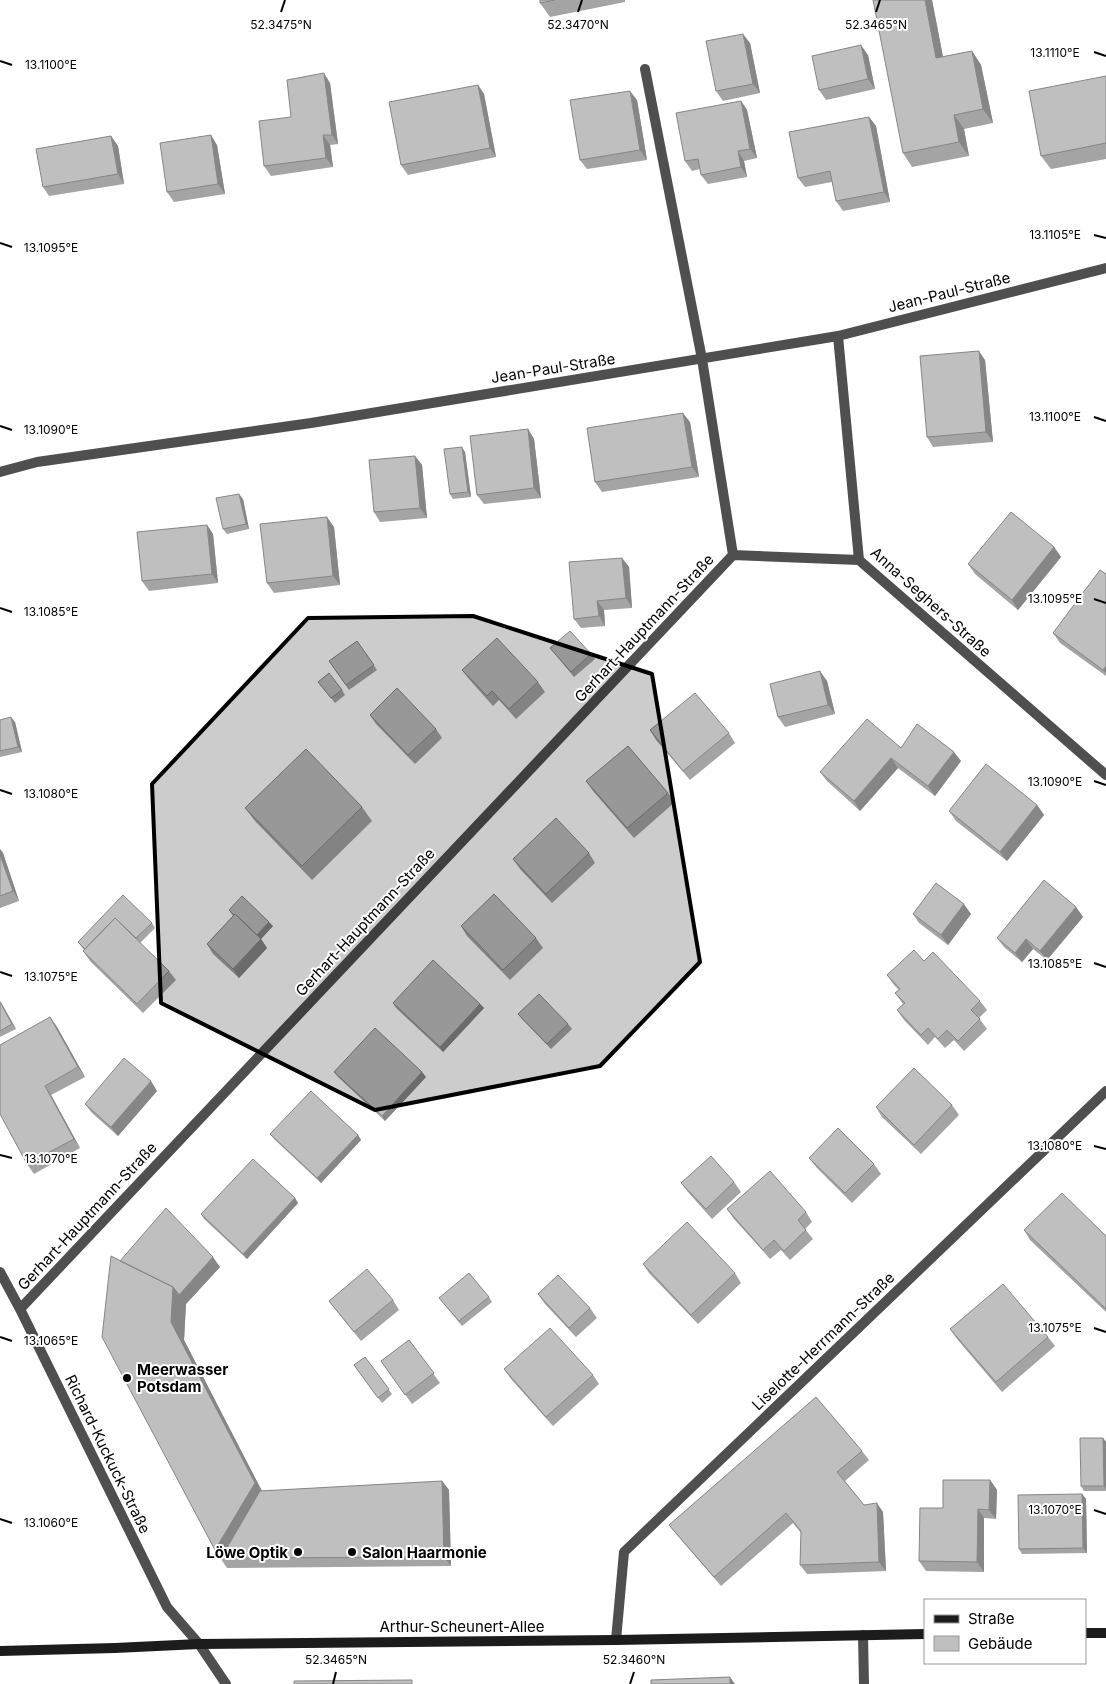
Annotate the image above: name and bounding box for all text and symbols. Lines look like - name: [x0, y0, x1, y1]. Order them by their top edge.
- text: 52.3475°N: [250, 17, 312, 32]
- text: 52.3470°N: [547, 17, 609, 32]
- text: 52.3465°N: [845, 17, 907, 32]
- text: 13.1110°E: [1030, 45, 1080, 60]
- text: 13.1100°E: [25, 57, 77, 72]
- text: 13.1105°E: [1029, 227, 1081, 242]
- text: 13.1095°E: [24, 240, 78, 255]
- street label: Jean-Paul-Straße: [886, 268, 1012, 316]
- street label: Jean-Paul-Straße: [489, 349, 617, 387]
- text: 13.1100°E: [1029, 409, 1081, 424]
- text: 13.1090°E: [24, 422, 78, 437]
- street label: Anna-Seghers-Straße: [867, 543, 995, 661]
- street label: Gerhart-Hauptmann-Straße: [570, 550, 718, 706]
- text: 13.1095°E: [1028, 591, 1082, 606]
- text: 13.1085°E: [24, 604, 78, 619]
- text: 13.1090°E: [1028, 774, 1082, 789]
- text: 13.1080°E: [24, 786, 78, 801]
- street label: Gerhart-Hauptmann-Straße: [291, 844, 439, 1000]
- text: 13.1085°E: [1028, 956, 1082, 971]
- text: 13.1075°E: [24, 969, 78, 984]
- street label: Gerhart-Hauptmann-Straße: [13, 1138, 161, 1294]
- text: 13.1080°E: [1028, 1138, 1082, 1153]
- text: 13.1070°E: [24, 1151, 78, 1166]
- street label: Liselotte-Herrmann-Straße: [748, 1268, 898, 1414]
- text: 13.1075°E: [1028, 1320, 1082, 1335]
- text: 13.1065°E: [24, 1333, 78, 1348]
- place label: Meerwasser Potsdam: [137, 1360, 228, 1396]
- street label: Richard-Kuckuck-Straße: [61, 1371, 155, 1537]
- marker: Meerwasser Potsdam: [121, 1372, 133, 1384]
- text: 13.1070°E: [1028, 1502, 1082, 1517]
- text: 13.1060°E: [24, 1515, 78, 1530]
- place label: Löwe Optik: [206, 1543, 288, 1562]
- place label: Salon Haarmonie: [362, 1543, 487, 1562]
- marker: Löwe Optik: [292, 1546, 304, 1558]
- marker: Salon Haarmonie: [346, 1546, 358, 1558]
- legend: [924, 1599, 1086, 1664]
- text: Straße: [968, 1609, 1015, 1628]
- street label: Arthur-Scheunert-Allee: [379, 1617, 545, 1636]
- text: Gebäude: [968, 1634, 1033, 1653]
- text: 52.3465°N: [305, 1652, 367, 1667]
- text: 52.3460°N: [603, 1652, 665, 1667]

